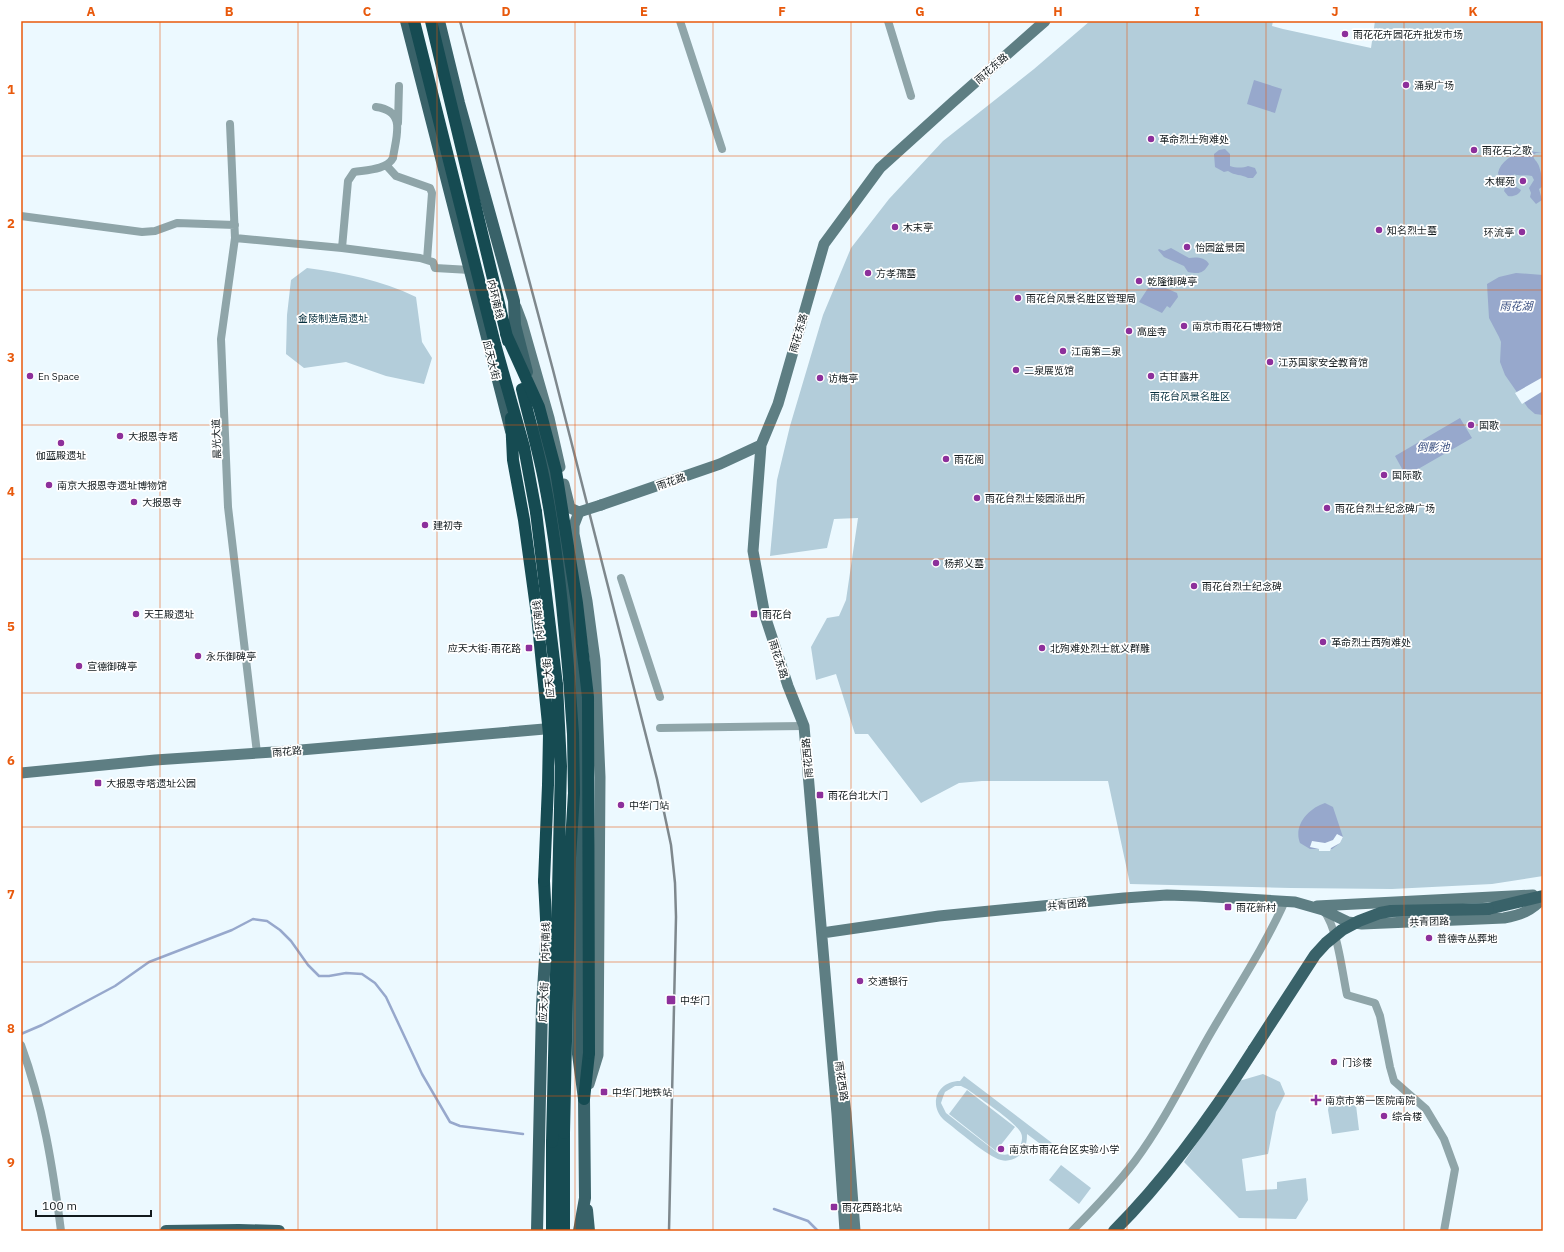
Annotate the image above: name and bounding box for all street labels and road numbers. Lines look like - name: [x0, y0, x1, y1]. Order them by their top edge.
- street label: 雨花东路: [972, 50, 1011, 86]
- street label: 内环南线: [484, 278, 507, 320]
- street label: 雨花东路: [787, 312, 810, 354]
- street label: 应天大街: [480, 339, 503, 381]
- street label: 晨光大道: [209, 419, 224, 459]
- street label: 雨花路: [655, 470, 687, 493]
- street label: 内环南线: [530, 599, 547, 641]
- street label: 雨花东路: [766, 638, 791, 680]
- street label: 应天大街: [540, 657, 557, 699]
- street label: 雨花西路: [799, 737, 816, 778]
- street label: 雨花路: [272, 744, 303, 759]
- street label: 共青团路: [1046, 896, 1088, 913]
- street label: 共青团路: [1409, 914, 1449, 929]
- street label: 内环南线: [539, 922, 552, 962]
- street label: 应天大街: [536, 982, 551, 1022]
- street label: 雨花西路: [832, 1060, 851, 1102]

